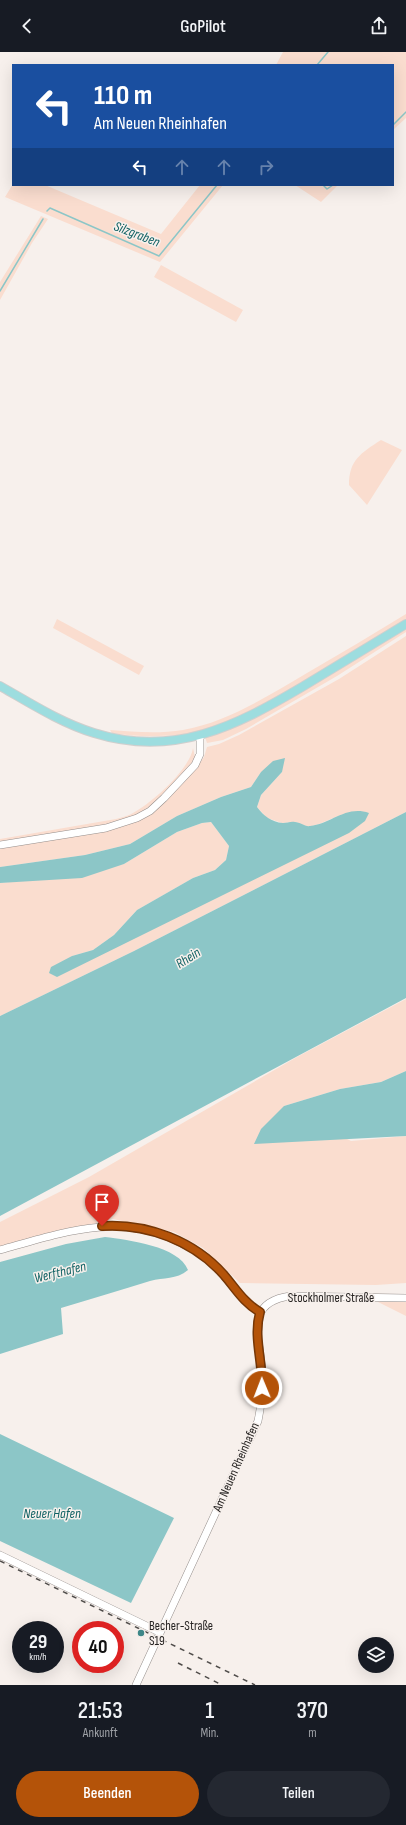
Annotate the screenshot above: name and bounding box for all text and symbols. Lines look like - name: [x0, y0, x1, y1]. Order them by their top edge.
- icon: back: [16, 15, 38, 37]
- icon: share: [368, 15, 390, 37]
- text: GoPilot: [180, 16, 226, 37]
- text: 110 m: [94, 79, 152, 112]
- icon: left: [28, 80, 80, 132]
- text: Am Neuen Rheinhafen: [94, 113, 227, 134]
- icon: left: [129, 156, 151, 178]
- icon: ahead: [171, 156, 193, 178]
- icon: ahead: [213, 156, 235, 178]
- icon: right: [255, 156, 277, 178]
- water label: Silzgraben: [112, 218, 162, 251]
- water label: Rhein: [172, 944, 204, 972]
- pin: [85, 1185, 119, 1226]
- icon: arrive: [91, 1191, 113, 1213]
- water label: Werfthafen: [32, 1257, 88, 1287]
- street label: Stockholmer Straße: [288, 1290, 374, 1306]
- position arrow: [241, 1367, 283, 1409]
- street label: Am Neuen Rheinhafen: [209, 1420, 263, 1515]
- water label: Neuer Hafen: [23, 1505, 81, 1522]
- place label: Becher-Straße S19: [149, 1618, 213, 1649]
- speed limit sign: 40: [72, 1621, 124, 1673]
- marker: Becher-Straße S19: [136, 1628, 146, 1638]
- text: 29: [29, 1630, 47, 1654]
- map controls: [358, 1637, 394, 1673]
- button: layers: [358, 1637, 394, 1673]
- text: km/h: [29, 1651, 47, 1663]
- text: 21:53: [78, 1696, 123, 1725]
- text: 1: [205, 1696, 214, 1725]
- text: 370: [297, 1696, 328, 1725]
- text: Ankunft: [83, 1725, 118, 1741]
- text: Min.: [201, 1725, 219, 1741]
- text: m: [308, 1725, 317, 1741]
- button: Beenden: [16, 1771, 199, 1817]
- button: Teilen: [207, 1771, 390, 1817]

